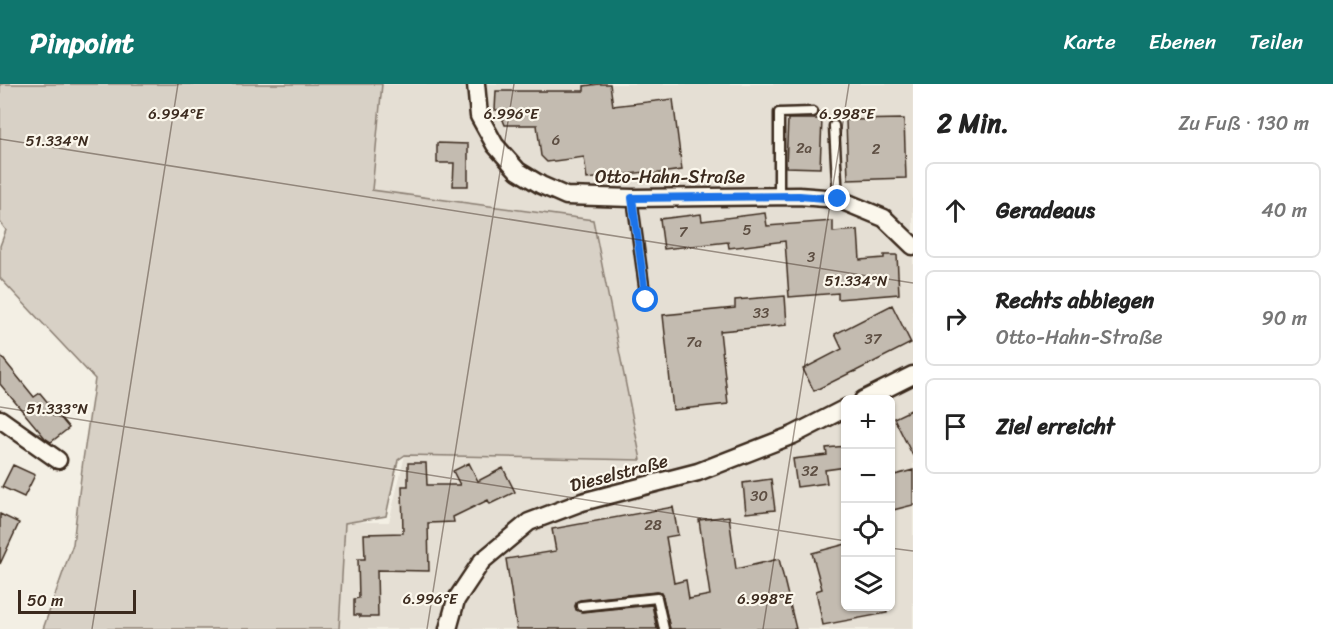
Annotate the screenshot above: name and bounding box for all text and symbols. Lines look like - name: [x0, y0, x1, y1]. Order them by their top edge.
- text: Pinpoint: [30, 18, 134, 67]
- text: Karte: [1064, 23, 1116, 61]
- text: Ebenen: [1149, 23, 1216, 61]
- text: Teilen: [1249, 23, 1303, 61]
- text: 2 Min.: [937, 100, 1009, 146]
- text: 6.994°E: [148, 101, 205, 127]
- text: 6.996°E: [484, 101, 540, 127]
- text: 6.998°E: [819, 101, 876, 127]
- text: Zu Fuß · 130 m: [1178, 106, 1309, 141]
- house number: 6: [552, 127, 560, 153]
- text: 51.334°N: [26, 128, 89, 154]
- house number: 2a: [796, 135, 813, 161]
- house number: 2: [872, 136, 881, 162]
- street label: Otto-Hahn-Straße: [595, 161, 745, 193]
- route end: [824, 185, 850, 211]
- text: Geradeaus: [996, 191, 1095, 230]
- text: 40 m: [1261, 193, 1307, 228]
- icon: ahead: [939, 194, 972, 227]
- house number: 5: [742, 217, 752, 243]
- house number: 7: [679, 219, 689, 245]
- house number: 3: [807, 244, 815, 270]
- text: 51.334°N: [825, 268, 888, 294]
- text: Rechts abbiegen: [996, 281, 1154, 320]
- route start: [632, 286, 658, 312]
- house number: 33: [753, 300, 769, 326]
- text: 90 m: [1262, 301, 1307, 336]
- icon: right: [939, 302, 972, 335]
- text: Otto-Hahn-Straße: [996, 320, 1163, 355]
- house number: 37: [865, 326, 883, 352]
- house number: 7a: [686, 329, 703, 355]
- map controls: [841, 395, 895, 611]
- button: +: [841, 395, 895, 449]
- text: 51.333°N: [26, 396, 88, 422]
- text: Ziel erreicht: [996, 407, 1115, 446]
- icon: arrive: [939, 410, 972, 443]
- street label: Dieselstraße: [566, 445, 672, 501]
- button: −: [841, 449, 895, 503]
- house number: 32: [802, 458, 819, 484]
- house number: 30: [750, 483, 768, 509]
- button: locate: [841, 503, 895, 557]
- house number: 28: [644, 512, 662, 538]
- button: layers: [841, 557, 895, 611]
- text: 50 m: [27, 586, 63, 615]
- text: 6.996°E: [403, 586, 459, 612]
- text: 6.998°E: [737, 586, 794, 612]
- scale bar: [18, 587, 136, 614]

